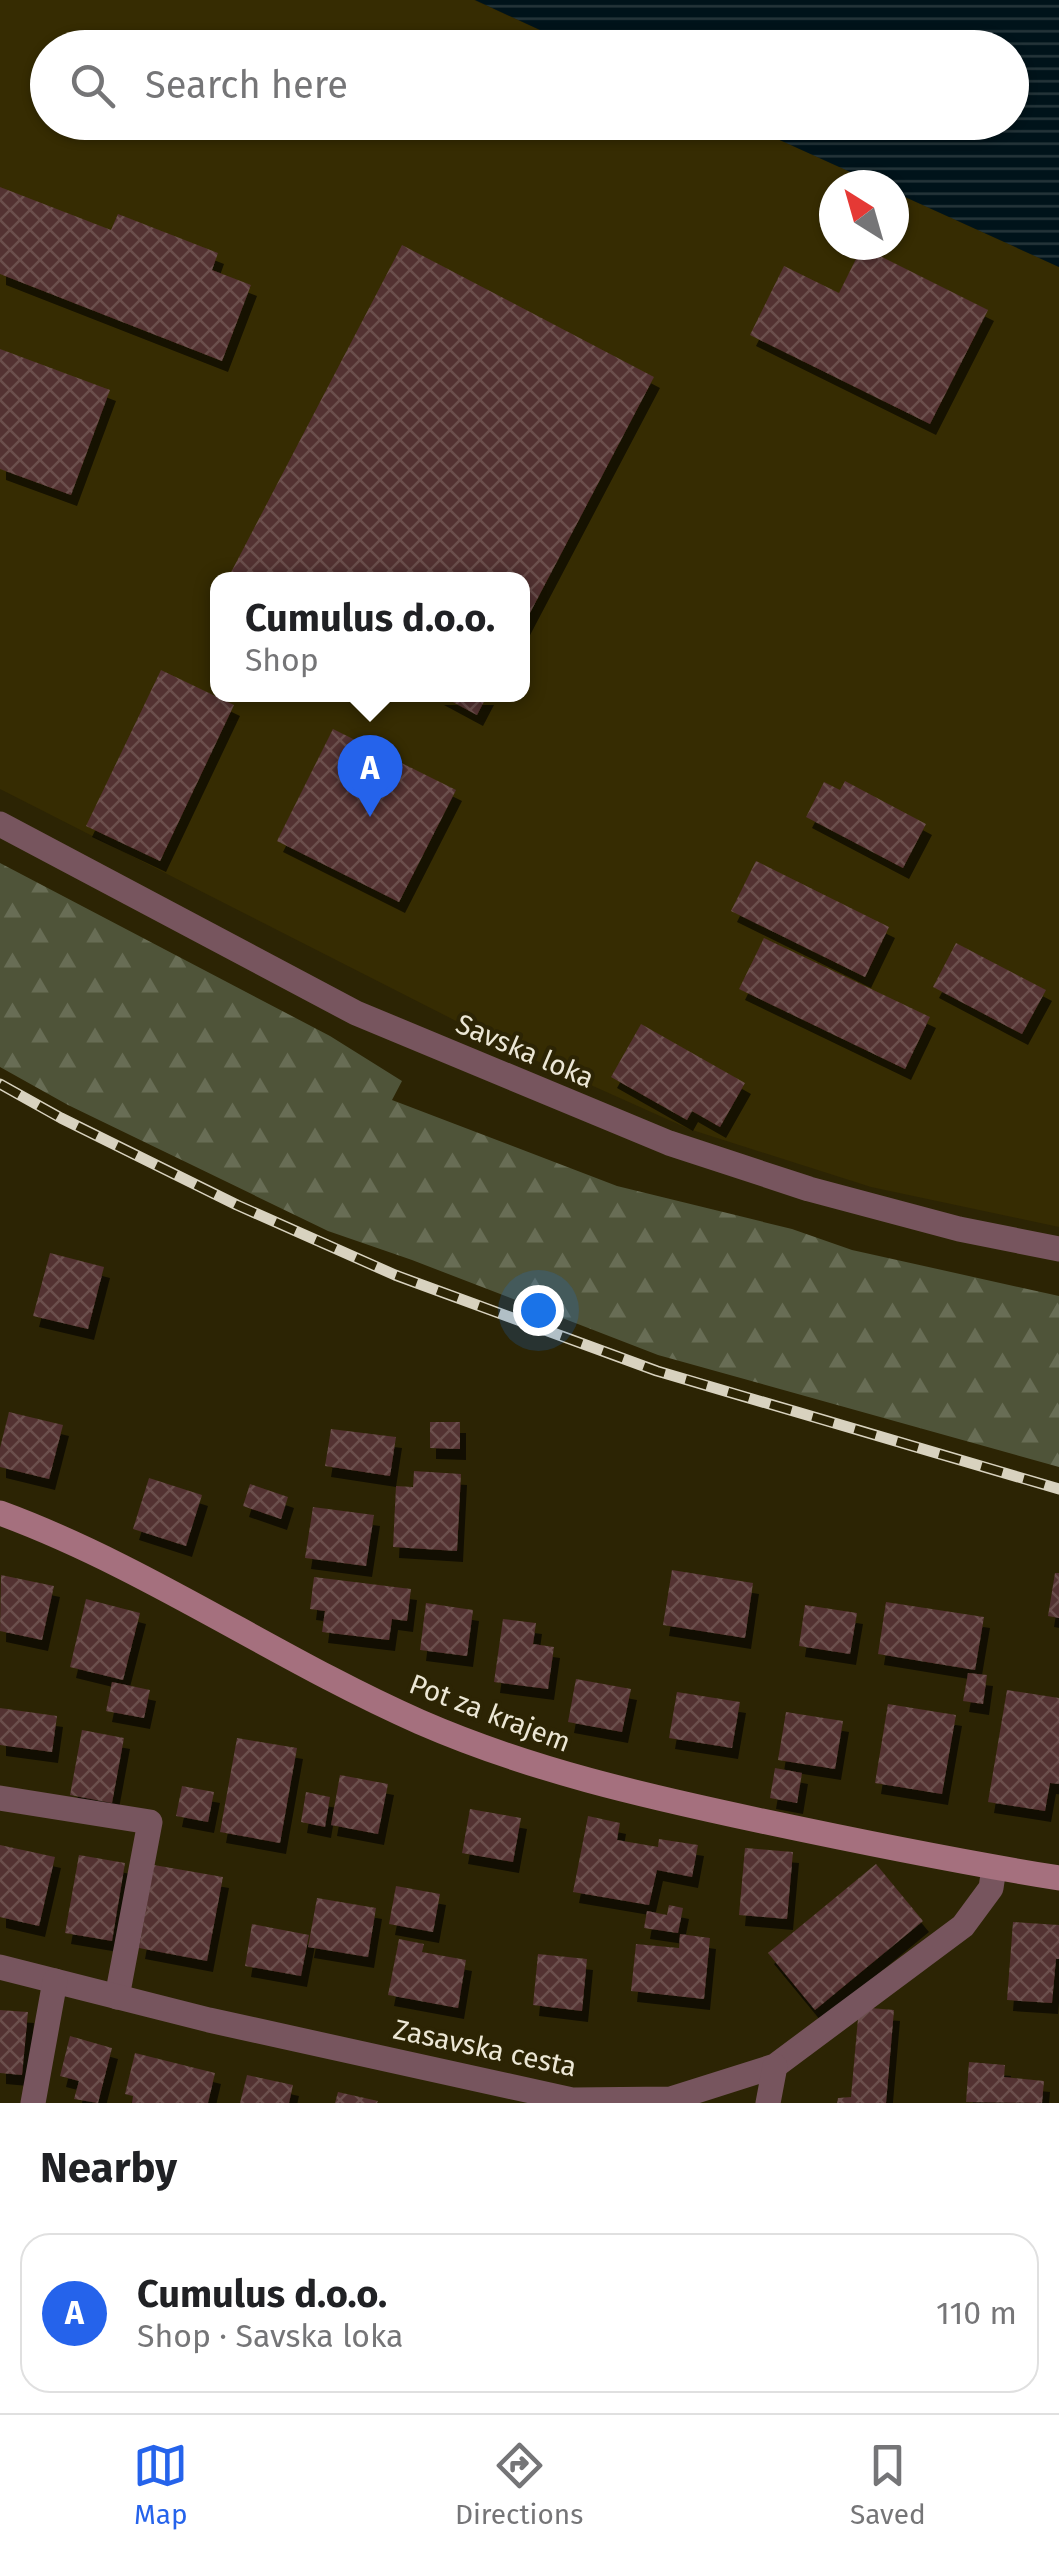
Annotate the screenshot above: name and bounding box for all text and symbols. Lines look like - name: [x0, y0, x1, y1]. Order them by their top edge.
- search box: [30, 30, 1029, 140]
- icon: search: [65, 58, 120, 113]
- text: Search here: [145, 62, 348, 108]
- north arrow: [819, 170, 909, 260]
- popup: [210, 572, 530, 702]
- text: Cumulus d.o.o.: [245, 595, 495, 641]
- text: Shop: [245, 641, 319, 679]
- pin: A: [338, 734, 402, 817]
- street label: Savska loka: [451, 1007, 599, 1095]
- your location: [513, 1285, 564, 1336]
- street label: Pot za krajem: [405, 1667, 575, 1759]
- street label: Zasavska cesta: [390, 2012, 580, 2084]
- text: Nearby: [40, 2143, 177, 2193]
- text: Cumulus d.o.o.: [137, 2271, 387, 2317]
- text: A: [65, 2294, 84, 2332]
- text: 110 m: [936, 2294, 1017, 2332]
- text: Shop · Savska loka: [137, 2317, 403, 2355]
- tab: Map: [133, 2438, 188, 2531]
- tab: Directions: [455, 2438, 583, 2531]
- tab: Saved: [850, 2438, 926, 2531]

